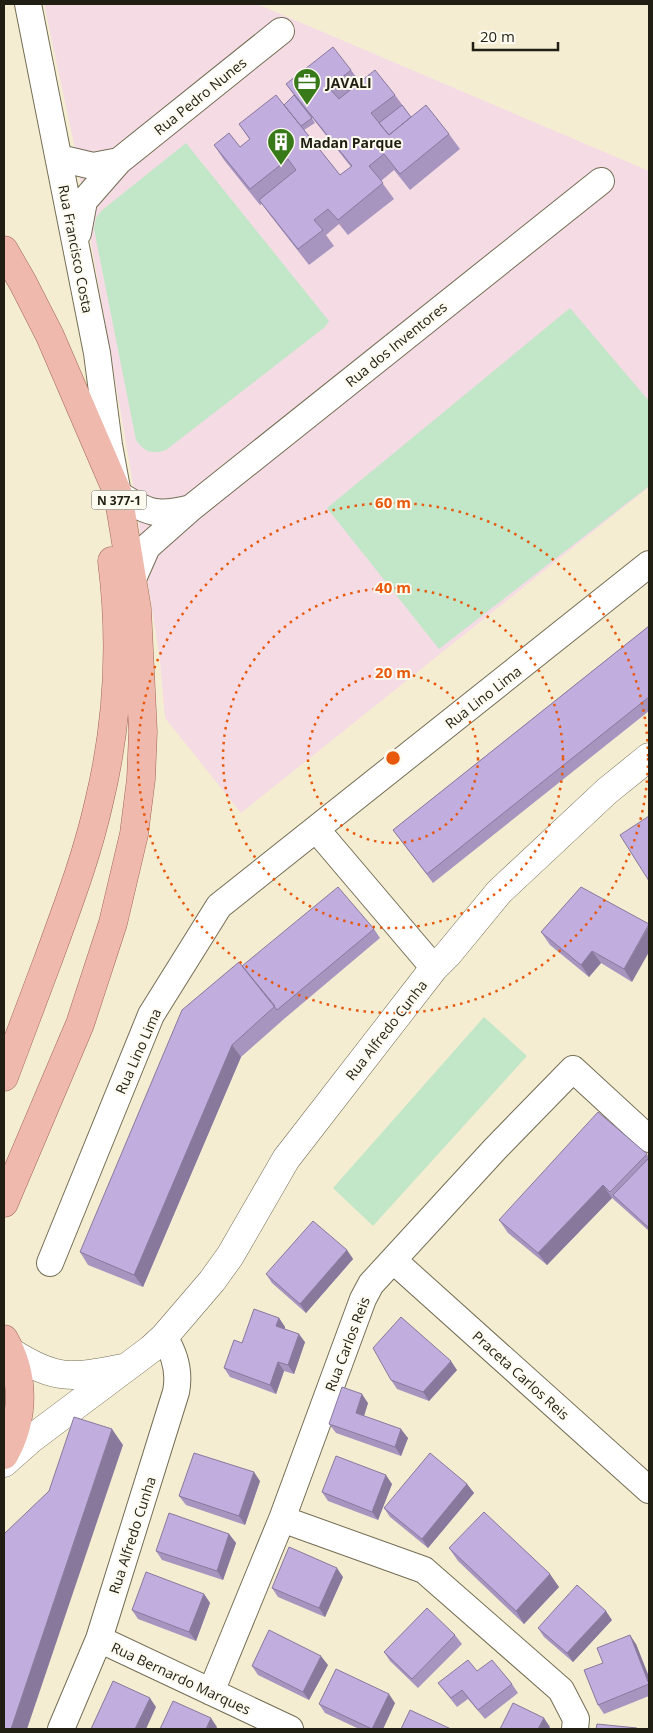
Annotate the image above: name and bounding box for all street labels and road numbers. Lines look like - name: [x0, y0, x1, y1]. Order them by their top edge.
- street label: Rua Pedro Nunes: [150, 53, 250, 139]
- street label: Rua Francisco Costa: [54, 183, 98, 315]
- street label: Rua dos Inventores: [341, 297, 451, 391]
- road number: N 377-1: [92, 490, 146, 510]
- street label: Rua Lino Lima: [441, 661, 525, 733]
- street label: Rua Alfredo Cunha: [341, 976, 431, 1084]
- street label: Rua Lino Lima: [111, 1005, 165, 1097]
- street label: Rua Carlos Reis: [320, 1294, 374, 1394]
- street label: Praceta Carlos Reis: [468, 1326, 574, 1424]
- street label: Rua Alfredo Cunha: [104, 1474, 160, 1596]
- street label: Rua Bernardo Marques: [108, 1637, 254, 1719]

